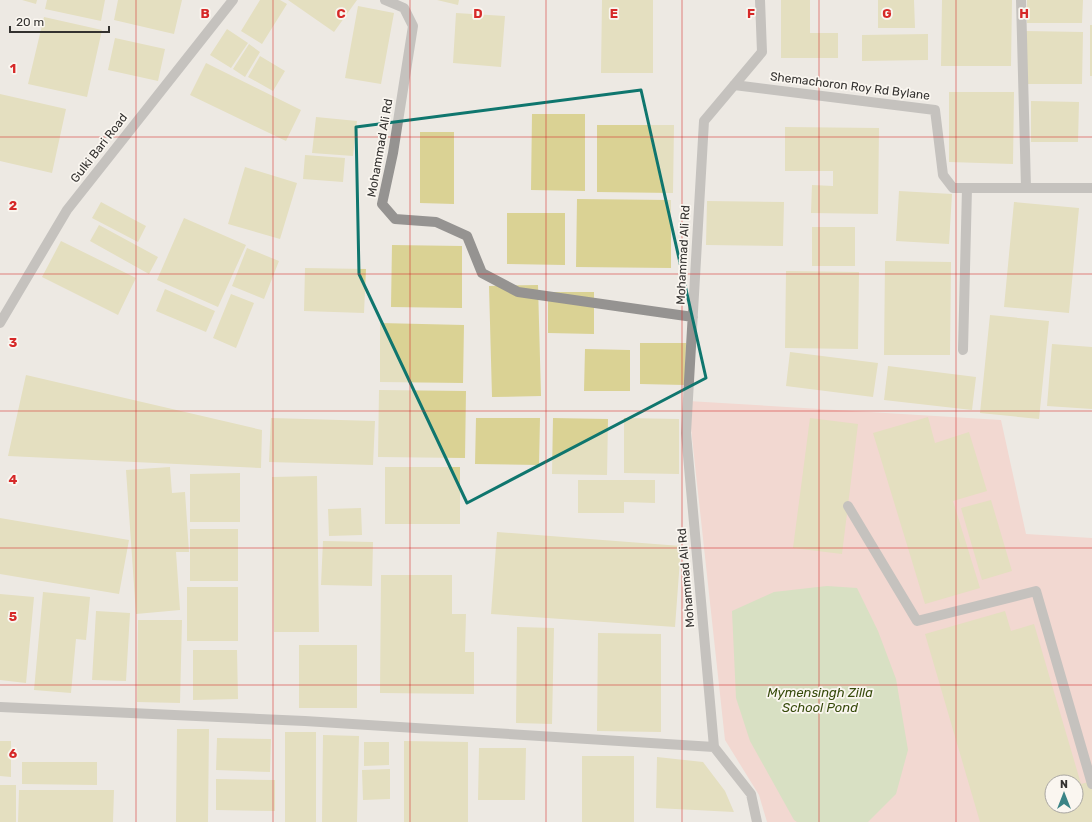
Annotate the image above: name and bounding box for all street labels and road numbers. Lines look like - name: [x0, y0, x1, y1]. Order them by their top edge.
- street label: Shemachoron Roy Rd Bylane: [769, 69, 931, 103]
- street label: Mohammad Ali Rd: [364, 98, 396, 198]
- street label: Gulki Bari Road: [68, 111, 130, 185]
- street label: Mohammad Ali Rd: [673, 205, 693, 305]
- street label: Mohammad Ali Rd: [675, 528, 697, 628]

